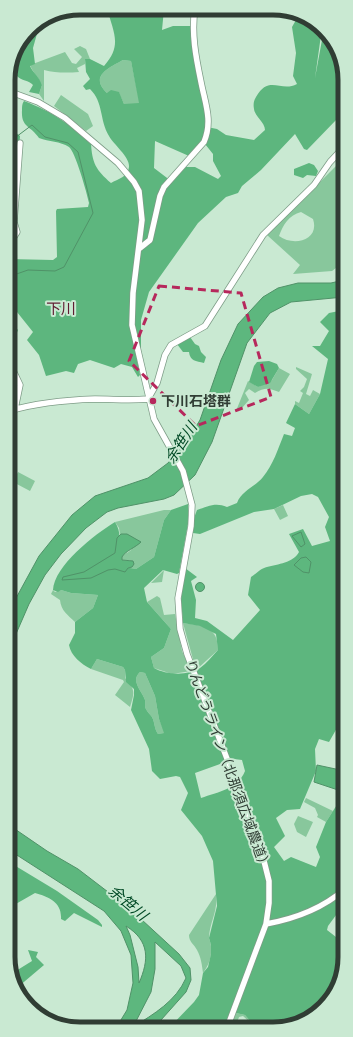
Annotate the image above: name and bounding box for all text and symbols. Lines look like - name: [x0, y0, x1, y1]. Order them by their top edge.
- district label: 下川: [46, 300, 76, 318]
- place label: 下川石塔群: [161, 393, 231, 410]
- marker: 下川石塔群: [148, 396, 158, 406]
- water label: 余笹川: [161, 418, 202, 467]
- street label: りんどうライン（北那須広域農道）: [181, 657, 274, 873]
- water label: 余笹川: [105, 882, 153, 926]

